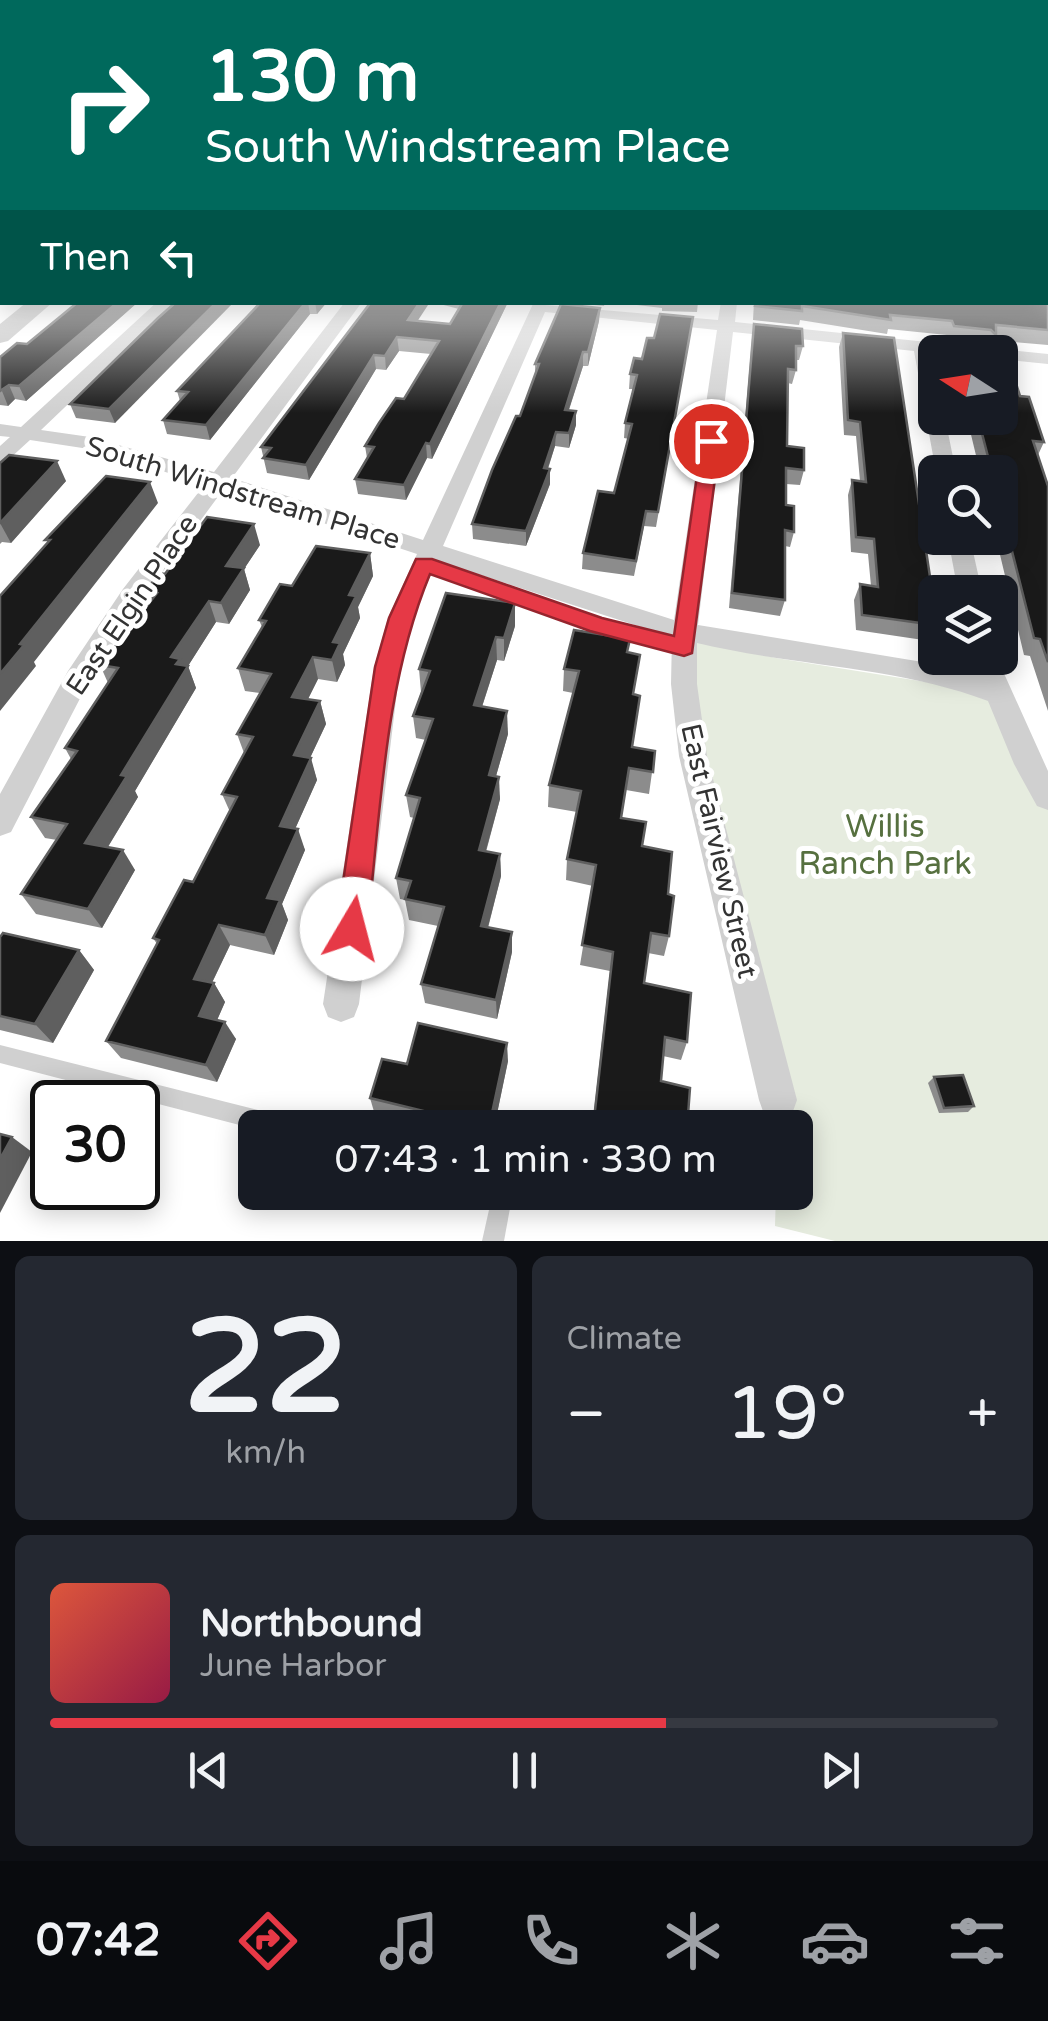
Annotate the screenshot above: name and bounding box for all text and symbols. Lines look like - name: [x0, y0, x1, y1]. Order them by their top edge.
- text: 130 m: [205, 36, 419, 120]
- icon: right: [40, 40, 170, 170]
- text: South Windstream Place: [205, 121, 731, 175]
- icon: left: [151, 230, 206, 285]
- text: Then: [40, 235, 131, 281]
- north arrow: [918, 335, 1018, 435]
- map controls: [918, 335, 1018, 675]
- pin: [669, 399, 754, 484]
- icon: arrive: [684, 414, 739, 469]
- street label: South Windstream Place: [82, 429, 404, 557]
- button: search: [918, 455, 1018, 555]
- street label: East Elgin Place: [59, 508, 205, 702]
- button: layers: [918, 575, 1018, 675]
- street label: East Fairview Street: [673, 720, 765, 982]
- park label: Willis Ranch Park: [798, 808, 972, 883]
- position arrow: [300, 877, 404, 981]
- speed limit sign: 30: [30, 1080, 160, 1210]
- text: 07:43 · 1 min · 330 m: [334, 1137, 717, 1183]
- text: 22: [184, 1291, 347, 1447]
- text: Climate: [567, 1320, 682, 1358]
- text: 19°: [725, 1369, 848, 1459]
- text: −: [567, 1382, 606, 1448]
- text: +: [967, 1382, 998, 1448]
- text: km/h: [226, 1434, 306, 1472]
- text: Northbound: [200, 1601, 423, 1647]
- text: June Harbor: [200, 1647, 387, 1685]
- icon: previous: [181, 1743, 236, 1798]
- icon: pause: [497, 1743, 552, 1798]
- icon: next: [813, 1743, 868, 1798]
- icon: directions: [233, 1906, 303, 1976]
- icon: music: [374, 1906, 444, 1976]
- icon: phone: [516, 1906, 586, 1976]
- icon: climate: [658, 1906, 728, 1976]
- icon: car: [800, 1906, 870, 1976]
- icon: filters: [942, 1906, 1012, 1976]
- text: 07:42: [36, 1914, 161, 1968]

